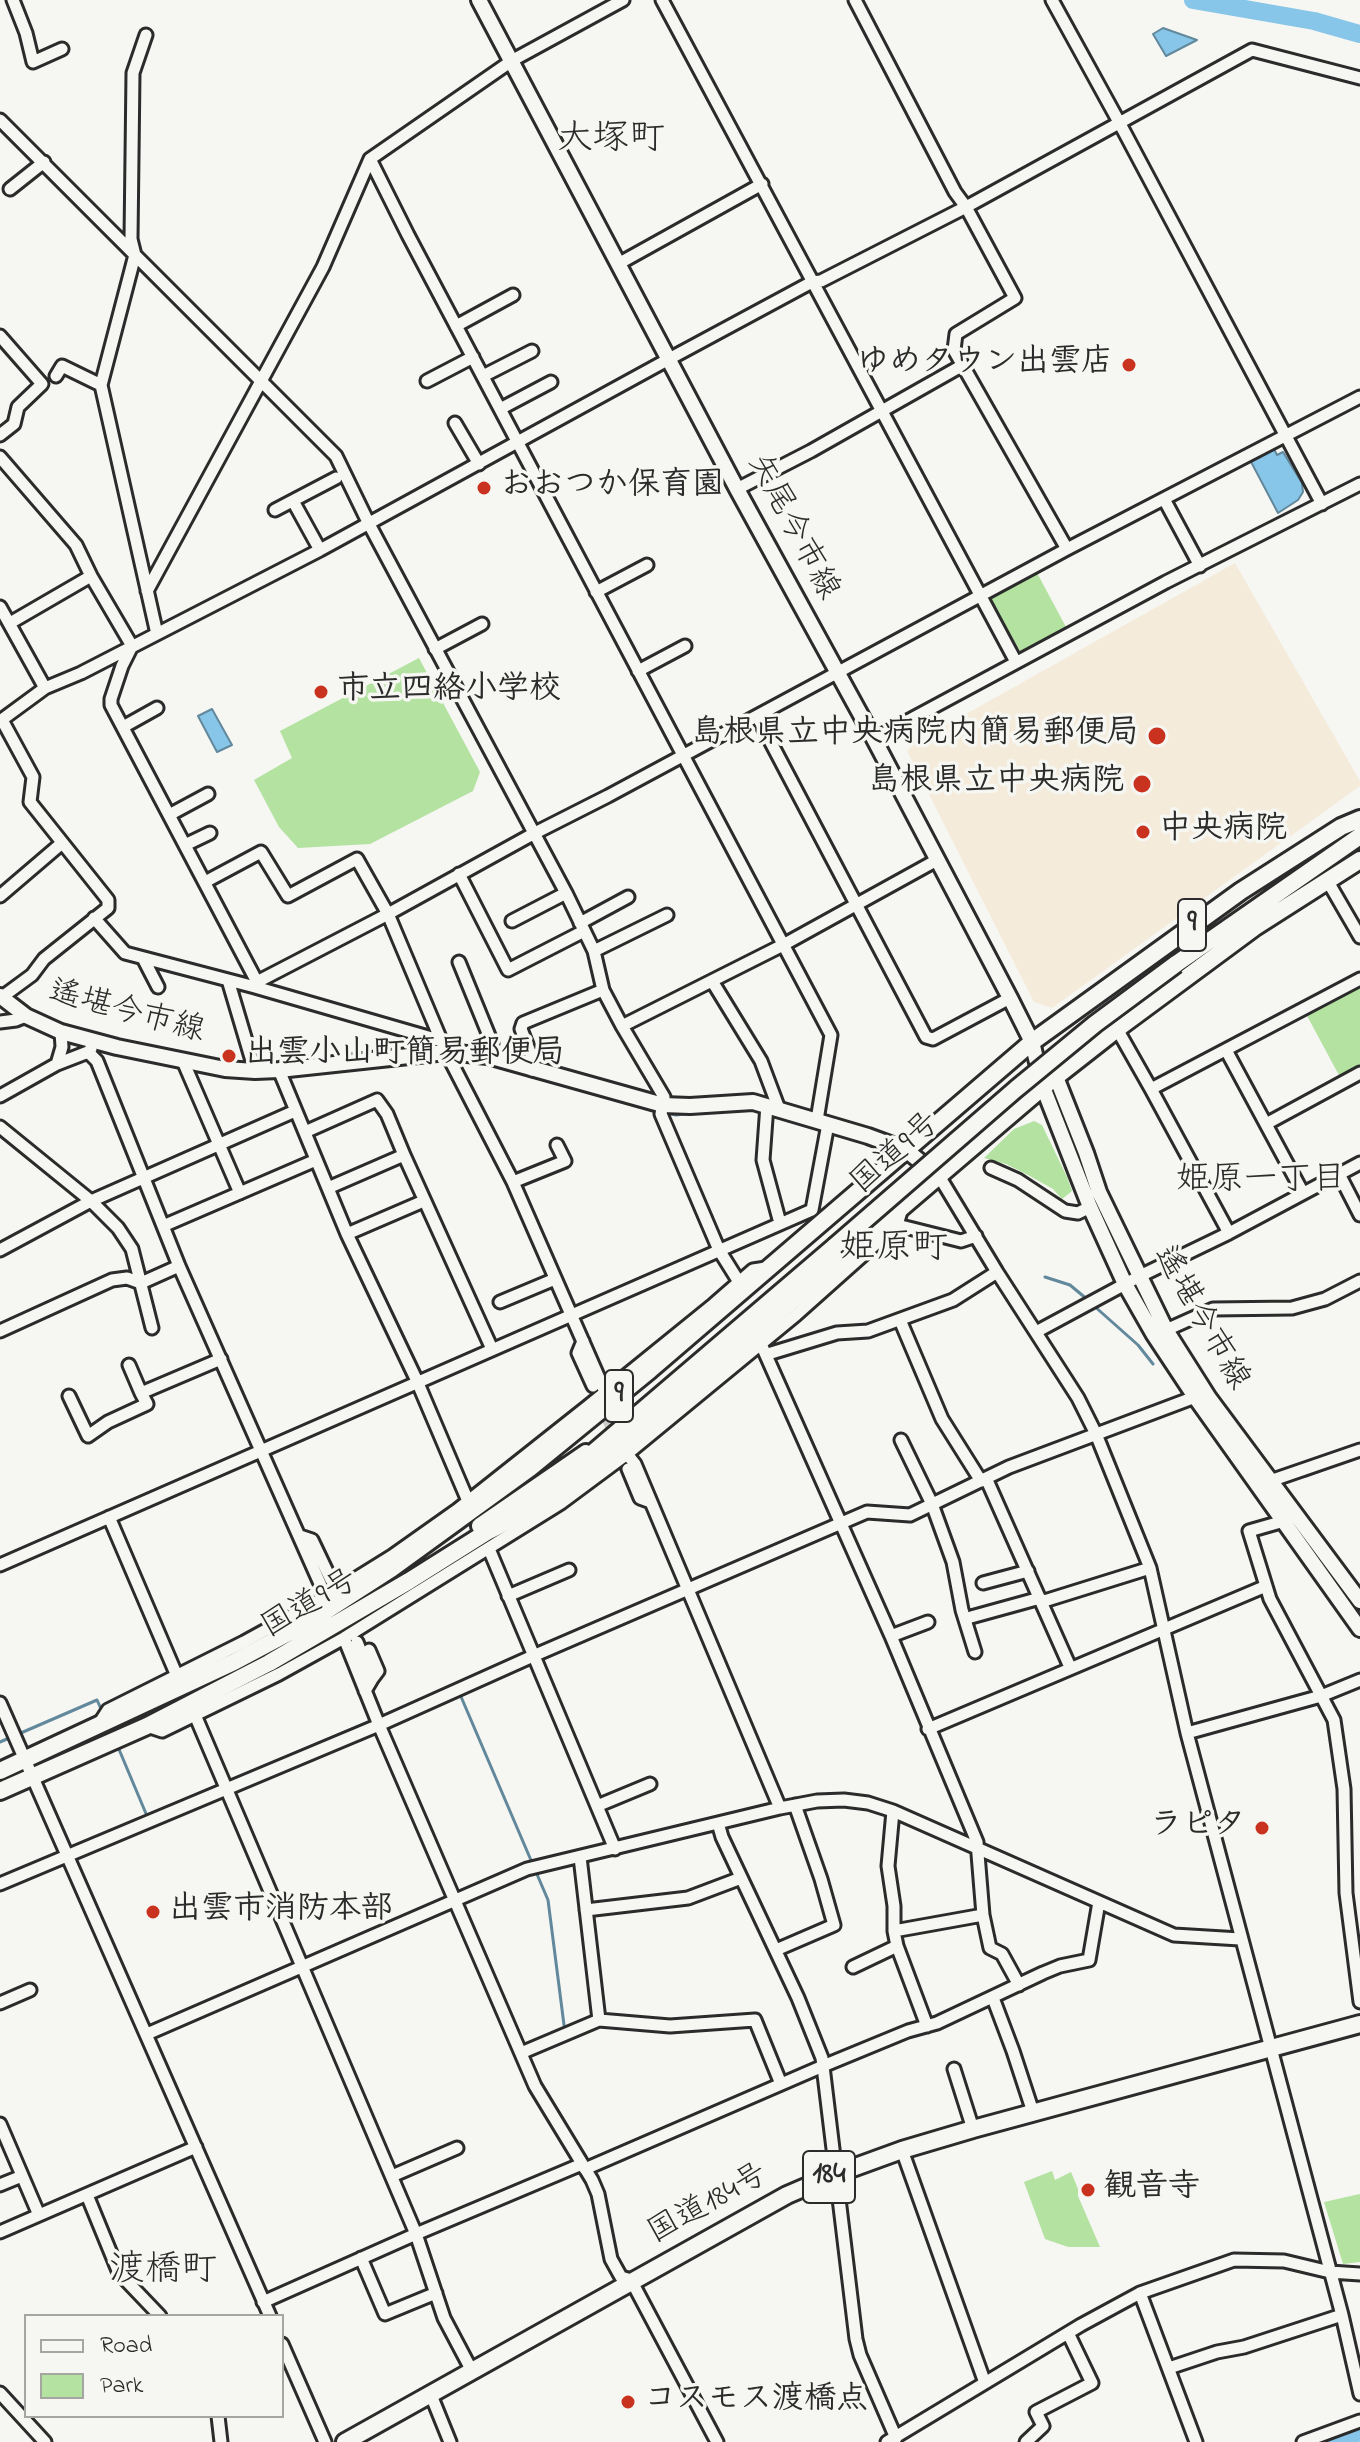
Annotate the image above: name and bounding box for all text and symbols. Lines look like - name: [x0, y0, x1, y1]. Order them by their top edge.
- district label: 大塚町: [557, 120, 665, 164]
- place label: ゆめタウン出雲店: [857, 346, 1113, 384]
- marker: ゆめタウン出雲店: [1120, 356, 1138, 374]
- street label: 矢尾今市線: [736, 448, 846, 608]
- place label: おおつか保育園: [500, 469, 724, 507]
- marker: おおつか保育園: [475, 479, 493, 497]
- place label: 市立四絡小学校: [337, 673, 561, 711]
- marker: 市立四絡小学校: [312, 683, 330, 701]
- place label: 島根県立中央病院内簡易郵便局: [691, 717, 1139, 755]
- marker: 島根県立中央病院内簡易郵便局: [1146, 725, 1168, 747]
- place label: 島根県立中央病院: [868, 765, 1124, 803]
- marker: 島根県立中央病院: [1131, 773, 1153, 795]
- place label: 中央病院: [1159, 813, 1287, 851]
- marker: 中央病院: [1134, 823, 1152, 841]
- road number: 9: [1178, 899, 1206, 951]
- street label: 遙堪今市線: [44, 975, 208, 1053]
- place label: 出雲小山町簡易郵便局: [245, 1037, 565, 1075]
- marker: 出雲小山町簡易郵便局: [220, 1047, 238, 1065]
- street label: 国道9号: [845, 1106, 949, 1204]
- district label: 姫原一丁目: [1176, 1162, 1346, 1202]
- district label: 姫原町: [840, 1229, 948, 1273]
- street label: 遙堪今市線: [1142, 1240, 1256, 1398]
- road number: 9: [605, 1370, 633, 1422]
- street label: 国道9号: [256, 1563, 366, 1649]
- place label: ラピタ: [1150, 1809, 1246, 1847]
- marker: ラピタ: [1253, 1819, 1271, 1837]
- place label: 出雲市消防本部: [169, 1893, 393, 1931]
- marker: 出雲市消防本部: [144, 1903, 162, 1921]
- road number: 184: [803, 2151, 855, 2203]
- street label: 国道184号: [642, 2157, 776, 2255]
- place label: 観音寺: [1104, 2171, 1200, 2209]
- marker: 観音寺: [1079, 2181, 1097, 2199]
- district label: 渡橋町: [109, 2251, 217, 2295]
- legend: [24, 2314, 284, 2418]
- text: Road: [100, 2329, 152, 2364]
- text: Park: [100, 2369, 143, 2404]
- place label: コスモス渡橋点: [644, 2383, 868, 2421]
- marker: コスモス渡橋点: [619, 2393, 637, 2411]

